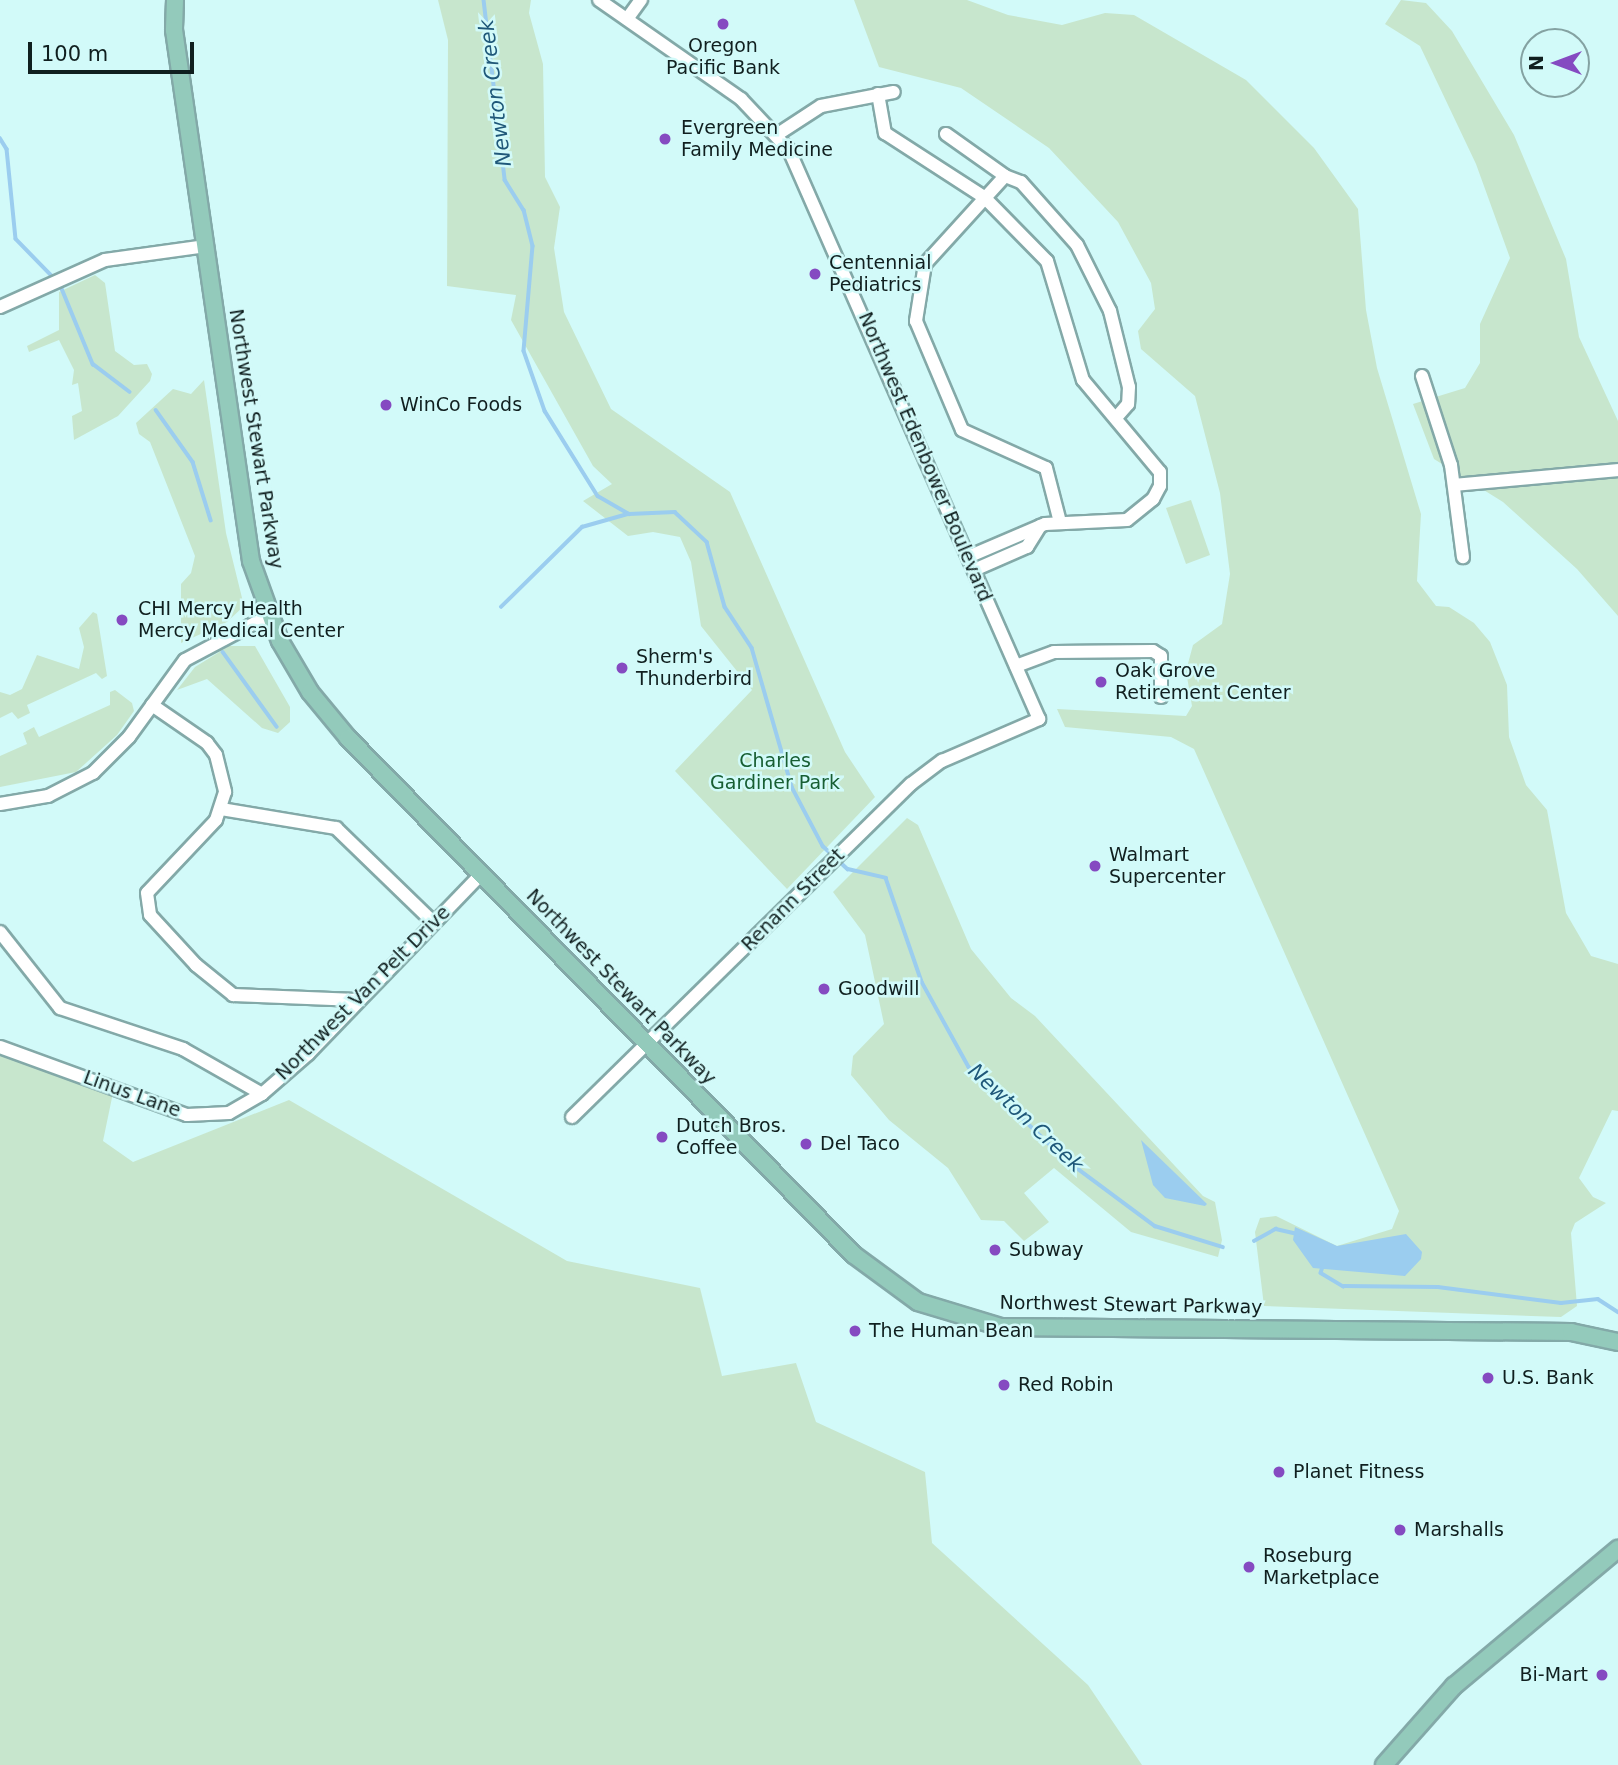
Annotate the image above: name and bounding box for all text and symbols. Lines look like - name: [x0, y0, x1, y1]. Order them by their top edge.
- marker: Oregon Pacific Bank: [715, 16, 731, 32]
- water label: Newton Creek: [473, 18, 517, 168]
- scale bar: [32, 28, 198, 72]
- north arrow: [1520, 28, 1590, 98]
- place label: Oregon Pacific Bank: [666, 35, 780, 79]
- text: 100 m: [41, 42, 108, 66]
- text: N: [1525, 55, 1547, 71]
- place label: Evergreen Family Medicine: [681, 117, 833, 161]
- marker: Evergreen Family Medicine: [655, 129, 675, 149]
- place label: Centennial Pediatrics: [829, 252, 931, 296]
- marker: Centennial Pediatrics: [807, 266, 823, 282]
- street label: Northwest Stewart Parkway: [224, 307, 288, 571]
- street label: Northwest Edenbower Boulevard: [853, 309, 997, 605]
- place label: WinCo Foods: [400, 394, 522, 416]
- marker: WinCo Foods: [378, 397, 394, 413]
- place label: CHI Mercy Health Mercy Medical Center: [138, 598, 344, 642]
- marker: CHI Mercy Health Mercy Medical Center: [112, 610, 132, 630]
- place label: Sherm's Thunderbird: [636, 646, 752, 690]
- marker: Sherm's Thunderbird: [614, 660, 630, 676]
- place label: Oak Grove Retirement Center: [1115, 660, 1291, 704]
- marker: Oak Grove Retirement Center: [1093, 674, 1109, 690]
- park label: Charles Gardiner Park: [710, 750, 840, 794]
- street label: Renann Street: [737, 844, 849, 956]
- place label: Walmart Supercenter: [1109, 844, 1225, 888]
- marker: Walmart Supercenter: [1087, 858, 1103, 874]
- street label: Northwest Stewart Parkway: [521, 885, 721, 1089]
- street label: Northwest Van Pelt Drive: [271, 901, 455, 1085]
- place label: Goodwill: [838, 978, 919, 1000]
- marker: Goodwill: [816, 981, 832, 997]
- water label: Newton Creek: [963, 1058, 1089, 1178]
- street label: Linus Lane: [80, 1066, 184, 1122]
- place label: Dutch Bros. Coffee: [676, 1115, 787, 1159]
- marker: Dutch Bros. Coffee: [654, 1129, 670, 1145]
- place label: Del Taco: [820, 1133, 900, 1155]
- marker: Del Taco: [798, 1136, 814, 1152]
- place label: Subway: [1009, 1239, 1084, 1261]
- marker: Subway: [987, 1242, 1003, 1258]
- street label: Northwest Stewart Parkway: [999, 1291, 1263, 1319]
- place label: The Human Bean: [869, 1320, 1033, 1342]
- marker: The Human Bean: [847, 1323, 863, 1339]
- place label: U.S. Bank: [1502, 1367, 1594, 1389]
- marker: U.S. Bank: [1480, 1370, 1496, 1386]
- place label: Red Robin: [1018, 1374, 1113, 1396]
- marker: Red Robin: [996, 1377, 1012, 1393]
- place label: Planet Fitness: [1293, 1461, 1424, 1483]
- marker: Planet Fitness: [1271, 1464, 1287, 1480]
- place label: Marshalls: [1414, 1519, 1504, 1541]
- marker: Marshalls: [1392, 1522, 1408, 1538]
- place label: Roseburg Marketplace: [1263, 1545, 1379, 1589]
- marker: Roseburg Marketplace: [1241, 1559, 1257, 1575]
- place label: Bi-Mart: [1520, 1664, 1588, 1686]
- marker: Bi-Mart: [1594, 1667, 1610, 1683]

